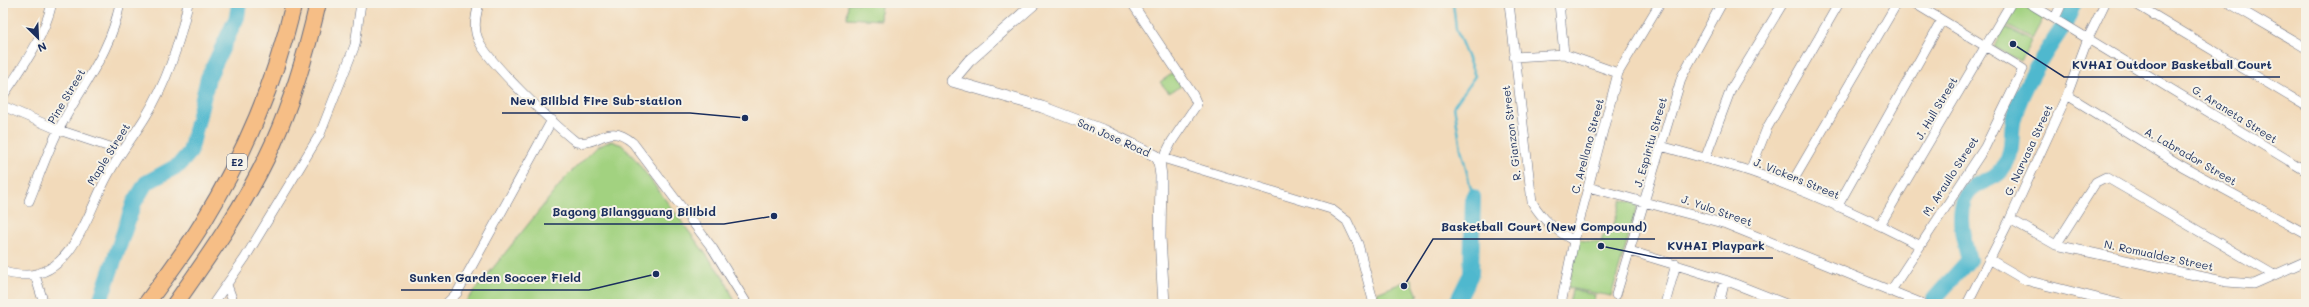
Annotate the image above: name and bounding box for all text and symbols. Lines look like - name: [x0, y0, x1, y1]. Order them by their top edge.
- north arrow: [18, 18, 58, 58]
- text: N: [35, 39, 49, 56]
- callout: KVHAI Outdoor Basketball Court: [2064, 53, 2280, 77]
- text: KVHAI Outdoor Basketball Court: [2072, 56, 2272, 72]
- street label: Pine Street: [44, 66, 88, 126]
- street label: J. Hull Street: [1911, 74, 1961, 142]
- street label: G. Araneta Street: [2189, 82, 2281, 146]
- street label: R. Gianzon Street: [1498, 85, 1524, 181]
- callout: New Bilibid Fire Sub-station: [502, 89, 690, 113]
- text: New Bilibid Fire Sub-station: [510, 92, 682, 108]
- street label: J. Espiritu Street: [1630, 95, 1670, 189]
- street label: C. Arellano Street: [1567, 97, 1607, 195]
- street label: G. Narvasa Street: [2000, 102, 2056, 198]
- street label: San Jose Road: [1075, 114, 1153, 160]
- street label: Maple Street: [83, 120, 133, 188]
- street label: A. Labrador Street: [2142, 124, 2240, 189]
- street label: M. Araullo Street: [1919, 133, 1981, 219]
- road number: E2: [227, 154, 247, 170]
- street label: J. Vickers Street: [1752, 154, 1842, 202]
- street label: J. Yulo Street: [1680, 191, 1755, 229]
- callout: Bagong Bilangguang Bilibid: [544, 200, 724, 224]
- text: Bagong Bilangguang Bilibid: [552, 203, 716, 219]
- callout: Basketball Court (New Compound): [1433, 215, 1655, 239]
- text: Basketball Court (New Compound): [1441, 218, 1647, 234]
- callout: KVHAI Playpark: [1659, 234, 1773, 258]
- street label: N. Romualdez Street: [2103, 236, 2215, 274]
- text: KVHAI Playpark: [1667, 237, 1765, 253]
- callout: Sunken Garden Soccer Field: [401, 266, 589, 290]
- text: Sunken Garden Soccer Field: [409, 269, 581, 285]

